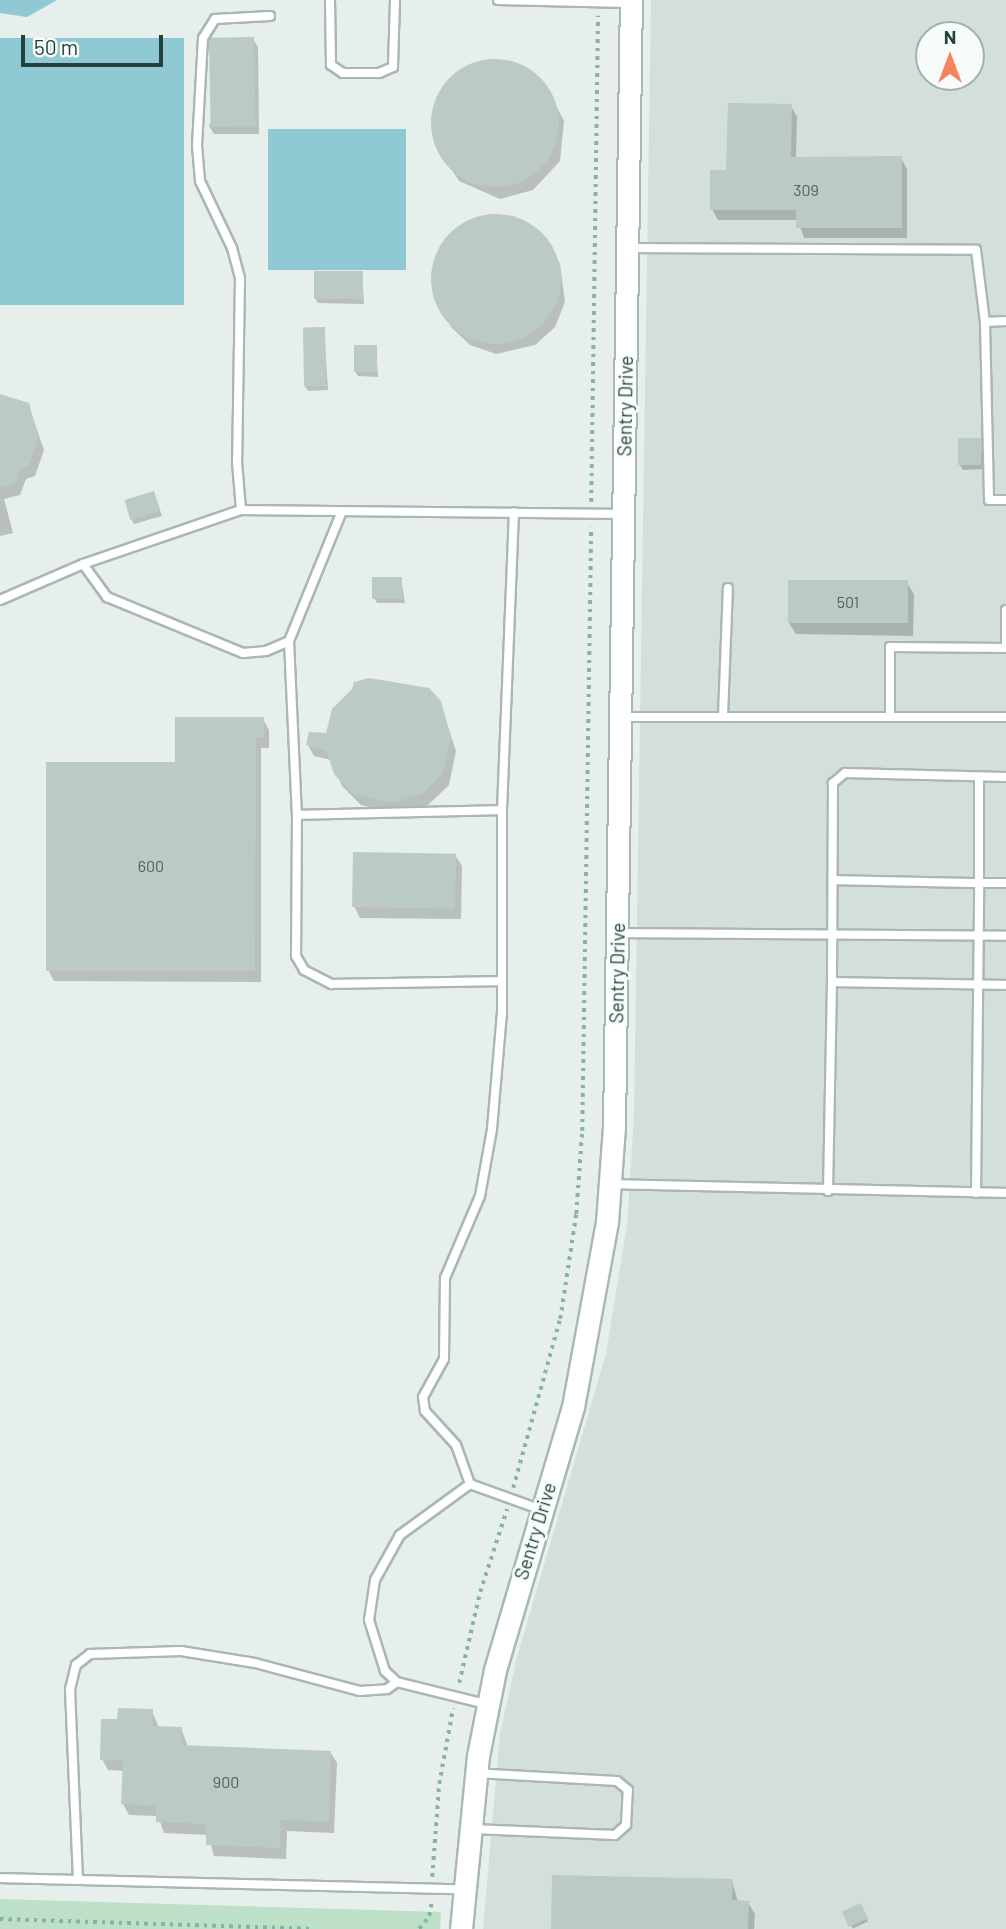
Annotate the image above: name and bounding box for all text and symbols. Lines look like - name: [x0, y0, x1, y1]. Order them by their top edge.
- scale bar: [24, 21, 166, 65]
- north arrow: [915, 21, 985, 91]
- text: N: [944, 25, 956, 48]
- text: 50 m: [34, 34, 78, 59]
- house number: 309: [793, 180, 819, 200]
- street label: Sentry Drive: [613, 355, 637, 457]
- house number: 501: [837, 592, 859, 612]
- house number: 600: [138, 856, 164, 876]
- street label: Sentry Drive: [605, 922, 629, 1024]
- street label: Sentry Drive: [509, 1480, 561, 1582]
- house number: 900: [213, 1772, 239, 1792]

